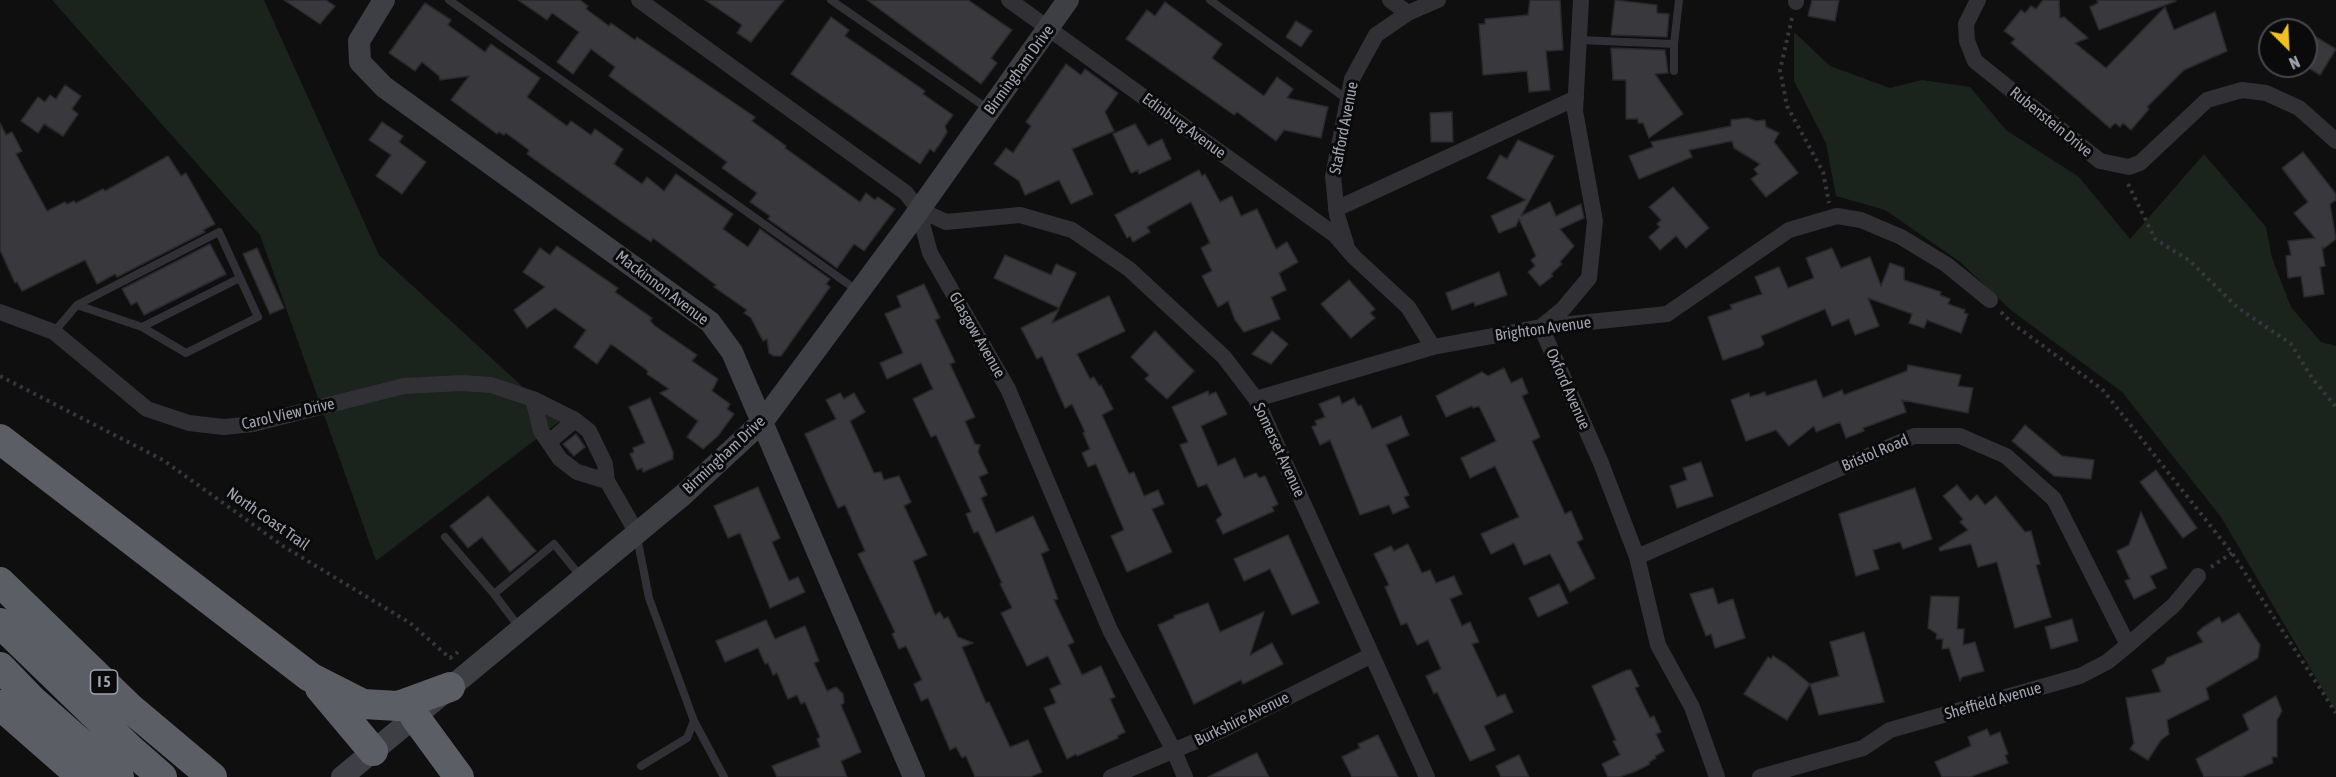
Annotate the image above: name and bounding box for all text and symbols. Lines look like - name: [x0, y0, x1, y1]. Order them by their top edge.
- north arrow: [2258, 18, 2318, 78]
- street label: Birmingham Drive: [980, 22, 1058, 118]
- text: N: [2287, 52, 2302, 73]
- street label: Stafford Avenue: [1326, 80, 1362, 176]
- street label: Rubenstein Drive: [2006, 83, 2096, 161]
- street label: Edinburg Avenue: [1138, 89, 1230, 163]
- street label: Mackinnon Avenue: [612, 247, 712, 329]
- street label: Glasgow Avenue: [945, 289, 1009, 381]
- street label: Brighton Avenue: [1494, 313, 1592, 345]
- street label: Oxford Avenue: [1542, 346, 1594, 432]
- street label: Carol View Drive: [240, 394, 336, 434]
- street label: Somerset Avenue: [1249, 400, 1309, 500]
- street label: Birmingham Drive: [679, 412, 769, 498]
- street label: Bristol Road: [1839, 430, 1911, 476]
- street label: North Coast Trail: [223, 483, 313, 555]
- road number: I 5: [90, 670, 118, 694]
- street label: Sheffield Avenue: [1943, 678, 2043, 724]
- street label: Burkshire Avenue: [1192, 688, 1292, 750]

